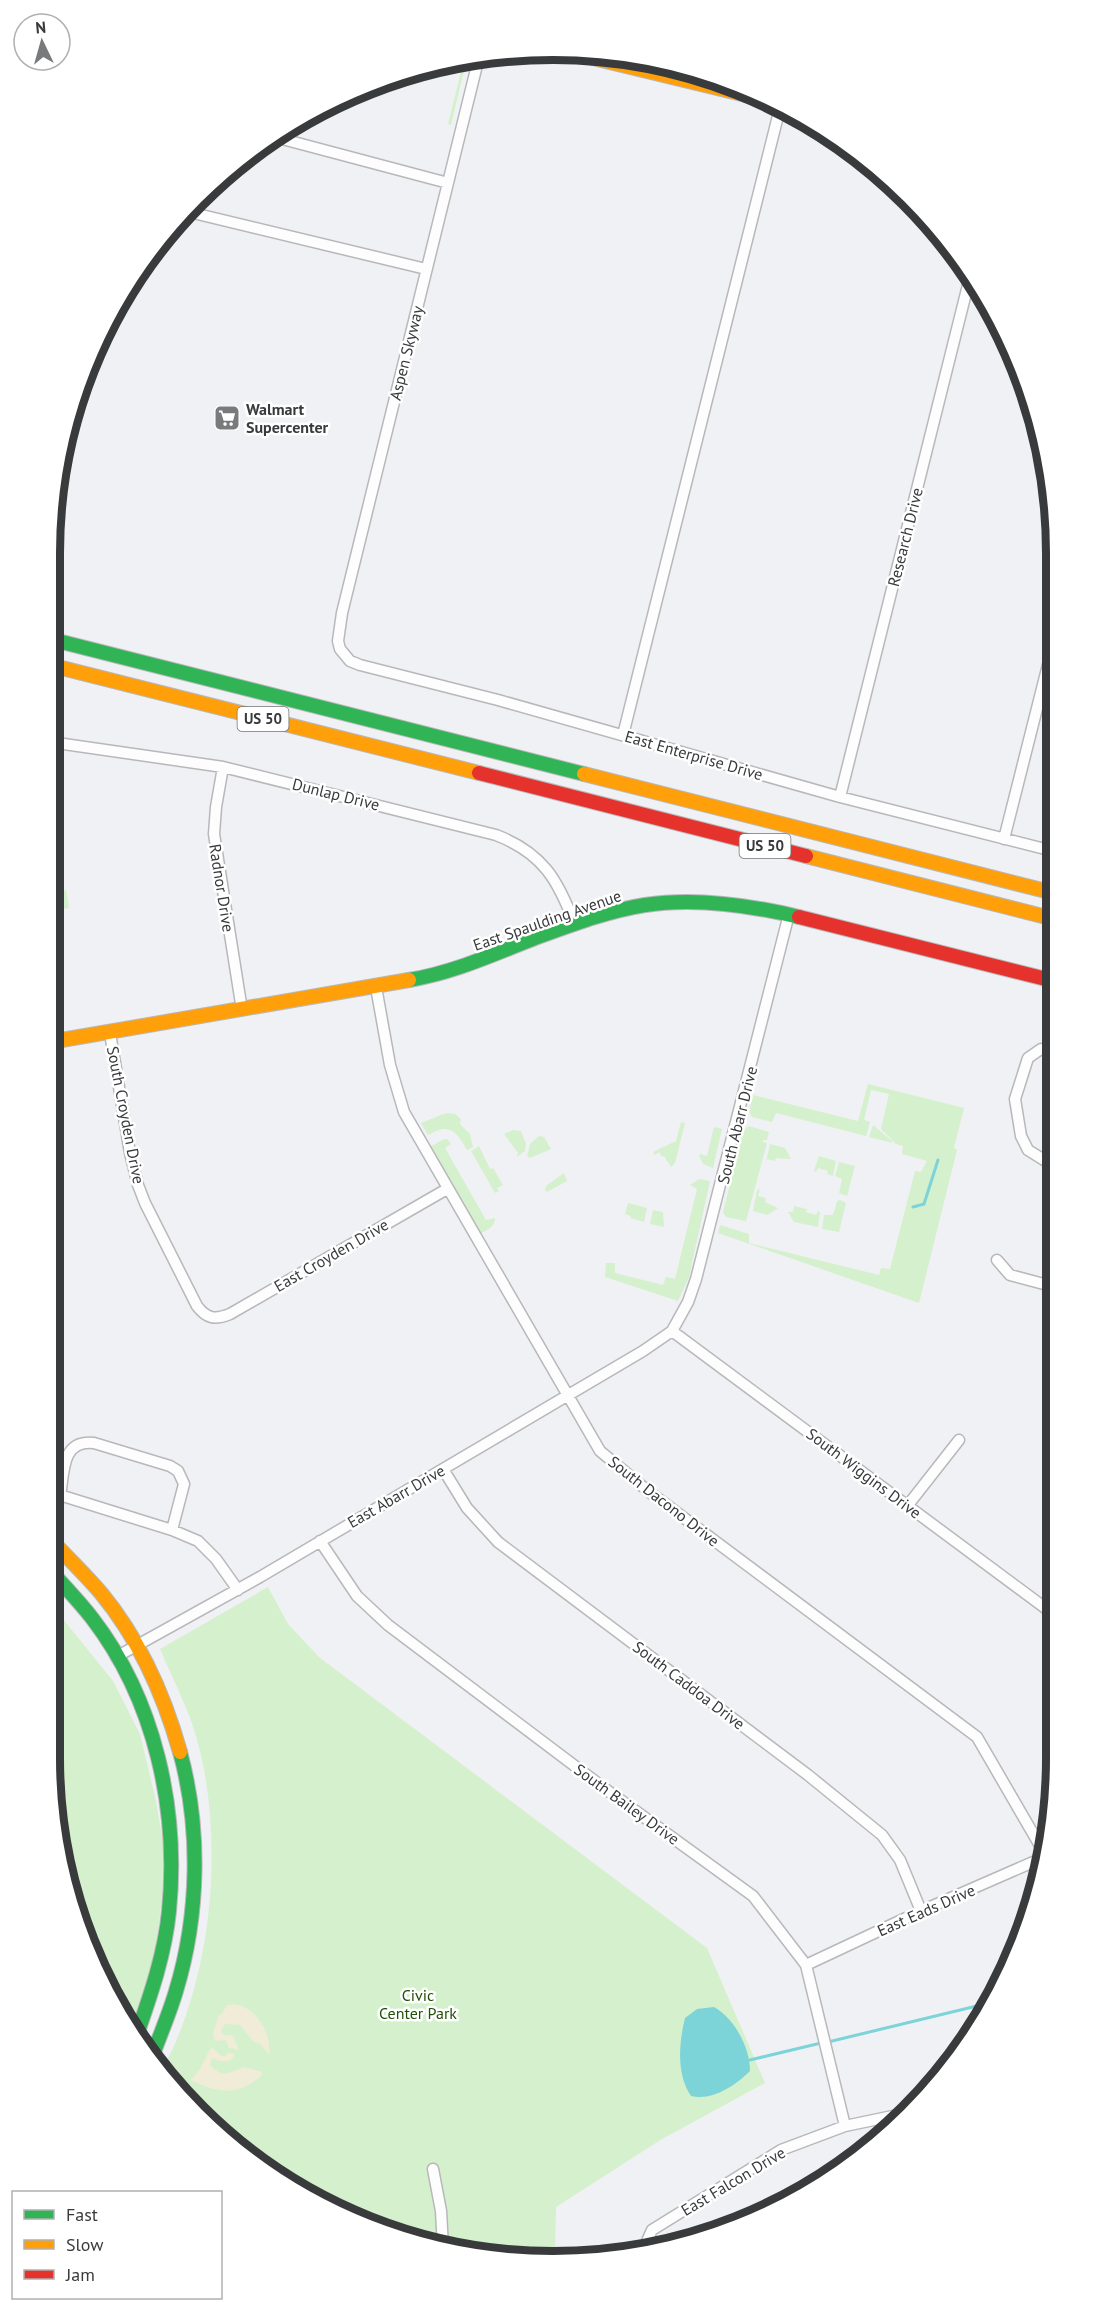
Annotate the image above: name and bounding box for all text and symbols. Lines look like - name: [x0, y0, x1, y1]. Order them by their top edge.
- north arrow: [12, 12, 72, 72]
- text: N: [35, 17, 47, 37]
- street label: Aspen Skyway: [385, 303, 428, 402]
- place label: Walmart Supercenter: [246, 399, 329, 437]
- supermarket icon: Walmart Supercenter: [212, 403, 242, 433]
- street label: Research Drive: [883, 485, 927, 589]
- road number: US 50: [238, 707, 288, 731]
- street label: East Enterprise Drive: [623, 726, 765, 784]
- street label: Dunlap Drive: [290, 774, 382, 814]
- road number: US 50: [740, 834, 790, 858]
- street label: Radnor Drive: [205, 843, 239, 933]
- street label: East Spaulding Avenue: [470, 885, 624, 955]
- street label: South Croyden Drive: [103, 1044, 149, 1186]
- street label: South Abarr Drive: [713, 1064, 761, 1186]
- street label: East Croyden Drive: [270, 1214, 392, 1296]
- street label: South Wiggins Drive: [803, 1423, 925, 1523]
- street label: South Dacono Drive: [604, 1451, 724, 1551]
- street label: East Abarr Drive: [344, 1460, 448, 1532]
- street label: South Caddoa Drive: [629, 1636, 749, 1734]
- street label: South Bailey Drive: [570, 1759, 684, 1849]
- street label: East Eads Drive: [874, 1880, 978, 1940]
- park label: Civic Center Park: [379, 1985, 457, 2023]
- street label: East Falcon Drive: [677, 2142, 789, 2220]
- legend: [12, 2191, 222, 2299]
- text: Fast: [66, 2203, 98, 2226]
- text: Slow: [66, 2233, 104, 2256]
- text: Jam: [65, 2263, 95, 2286]

